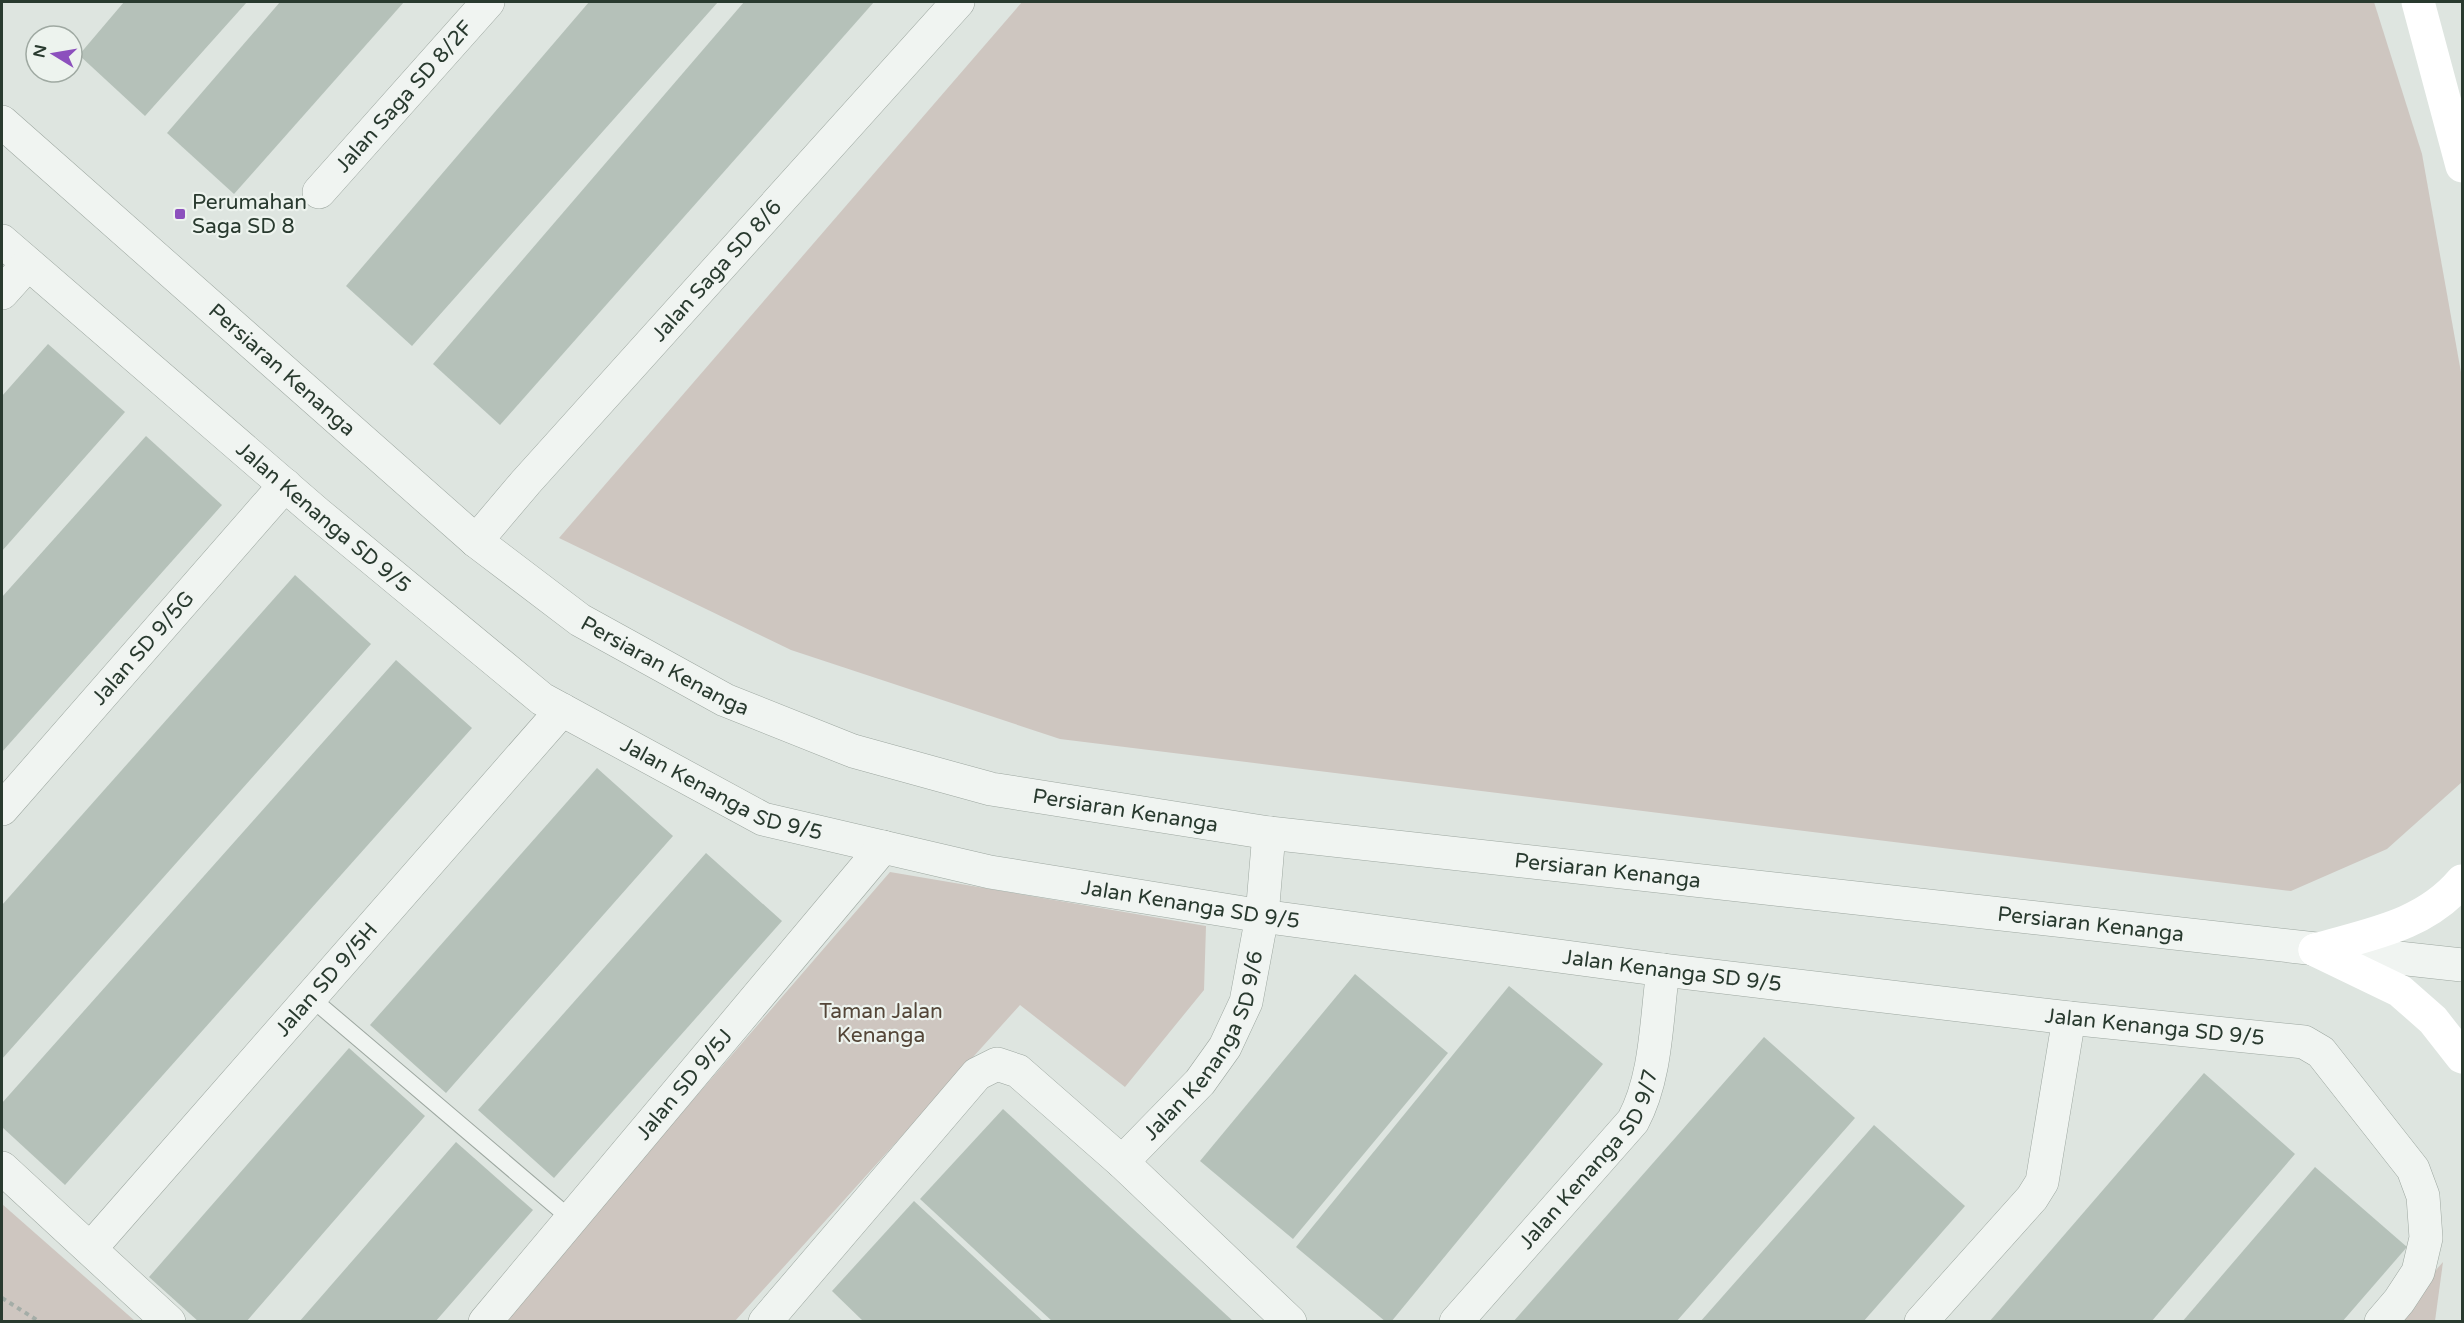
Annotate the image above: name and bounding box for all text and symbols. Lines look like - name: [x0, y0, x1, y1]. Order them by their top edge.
- street label: Jalan Saga SD 8/2F: [330, 15, 478, 177]
- north arrow: [24, 24, 84, 84]
- text: N: [29, 43, 51, 60]
- place label: Perumahan Saga SD 8: [192, 190, 307, 239]
- street label: Jalan Saga SD 8/6: [646, 194, 787, 346]
- marker: Perumahan Saga SD 8: [173, 207, 187, 221]
- street label: Persiaran Kenanga: [204, 298, 361, 441]
- street label: Jalan Kenanga SD 9/5: [231, 437, 416, 598]
- street label: Jalan SD 9/5G: [86, 586, 199, 710]
- street label: Persiaran Kenanga: [577, 611, 753, 721]
- street label: Jalan Kenanga SD 9/5: [616, 732, 825, 845]
- street label: Persiaran Kenanga: [1031, 783, 1220, 837]
- street label: Persiaran Kenanga: [1513, 848, 1702, 893]
- street label: Jalan Kenanga SD 9/5: [1080, 875, 1301, 933]
- street label: Persiaran Kenanga: [1996, 901, 2185, 947]
- street label: Jalan SD 9/5H: [270, 917, 383, 1041]
- street label: Jalan Kenanga SD 9/5: [1561, 944, 1783, 996]
- street label: Jalan Kenanga SD 9/6: [1138, 949, 1268, 1145]
- park label: Taman Jalan Kenanga: [819, 999, 943, 1048]
- street label: Jalan Kenanga SD 9/5: [2044, 1003, 2266, 1050]
- street label: Jalan SD 9/5J: [631, 1024, 738, 1145]
- street label: Jalan Kenanga SD 9/7: [1514, 1067, 1663, 1254]

